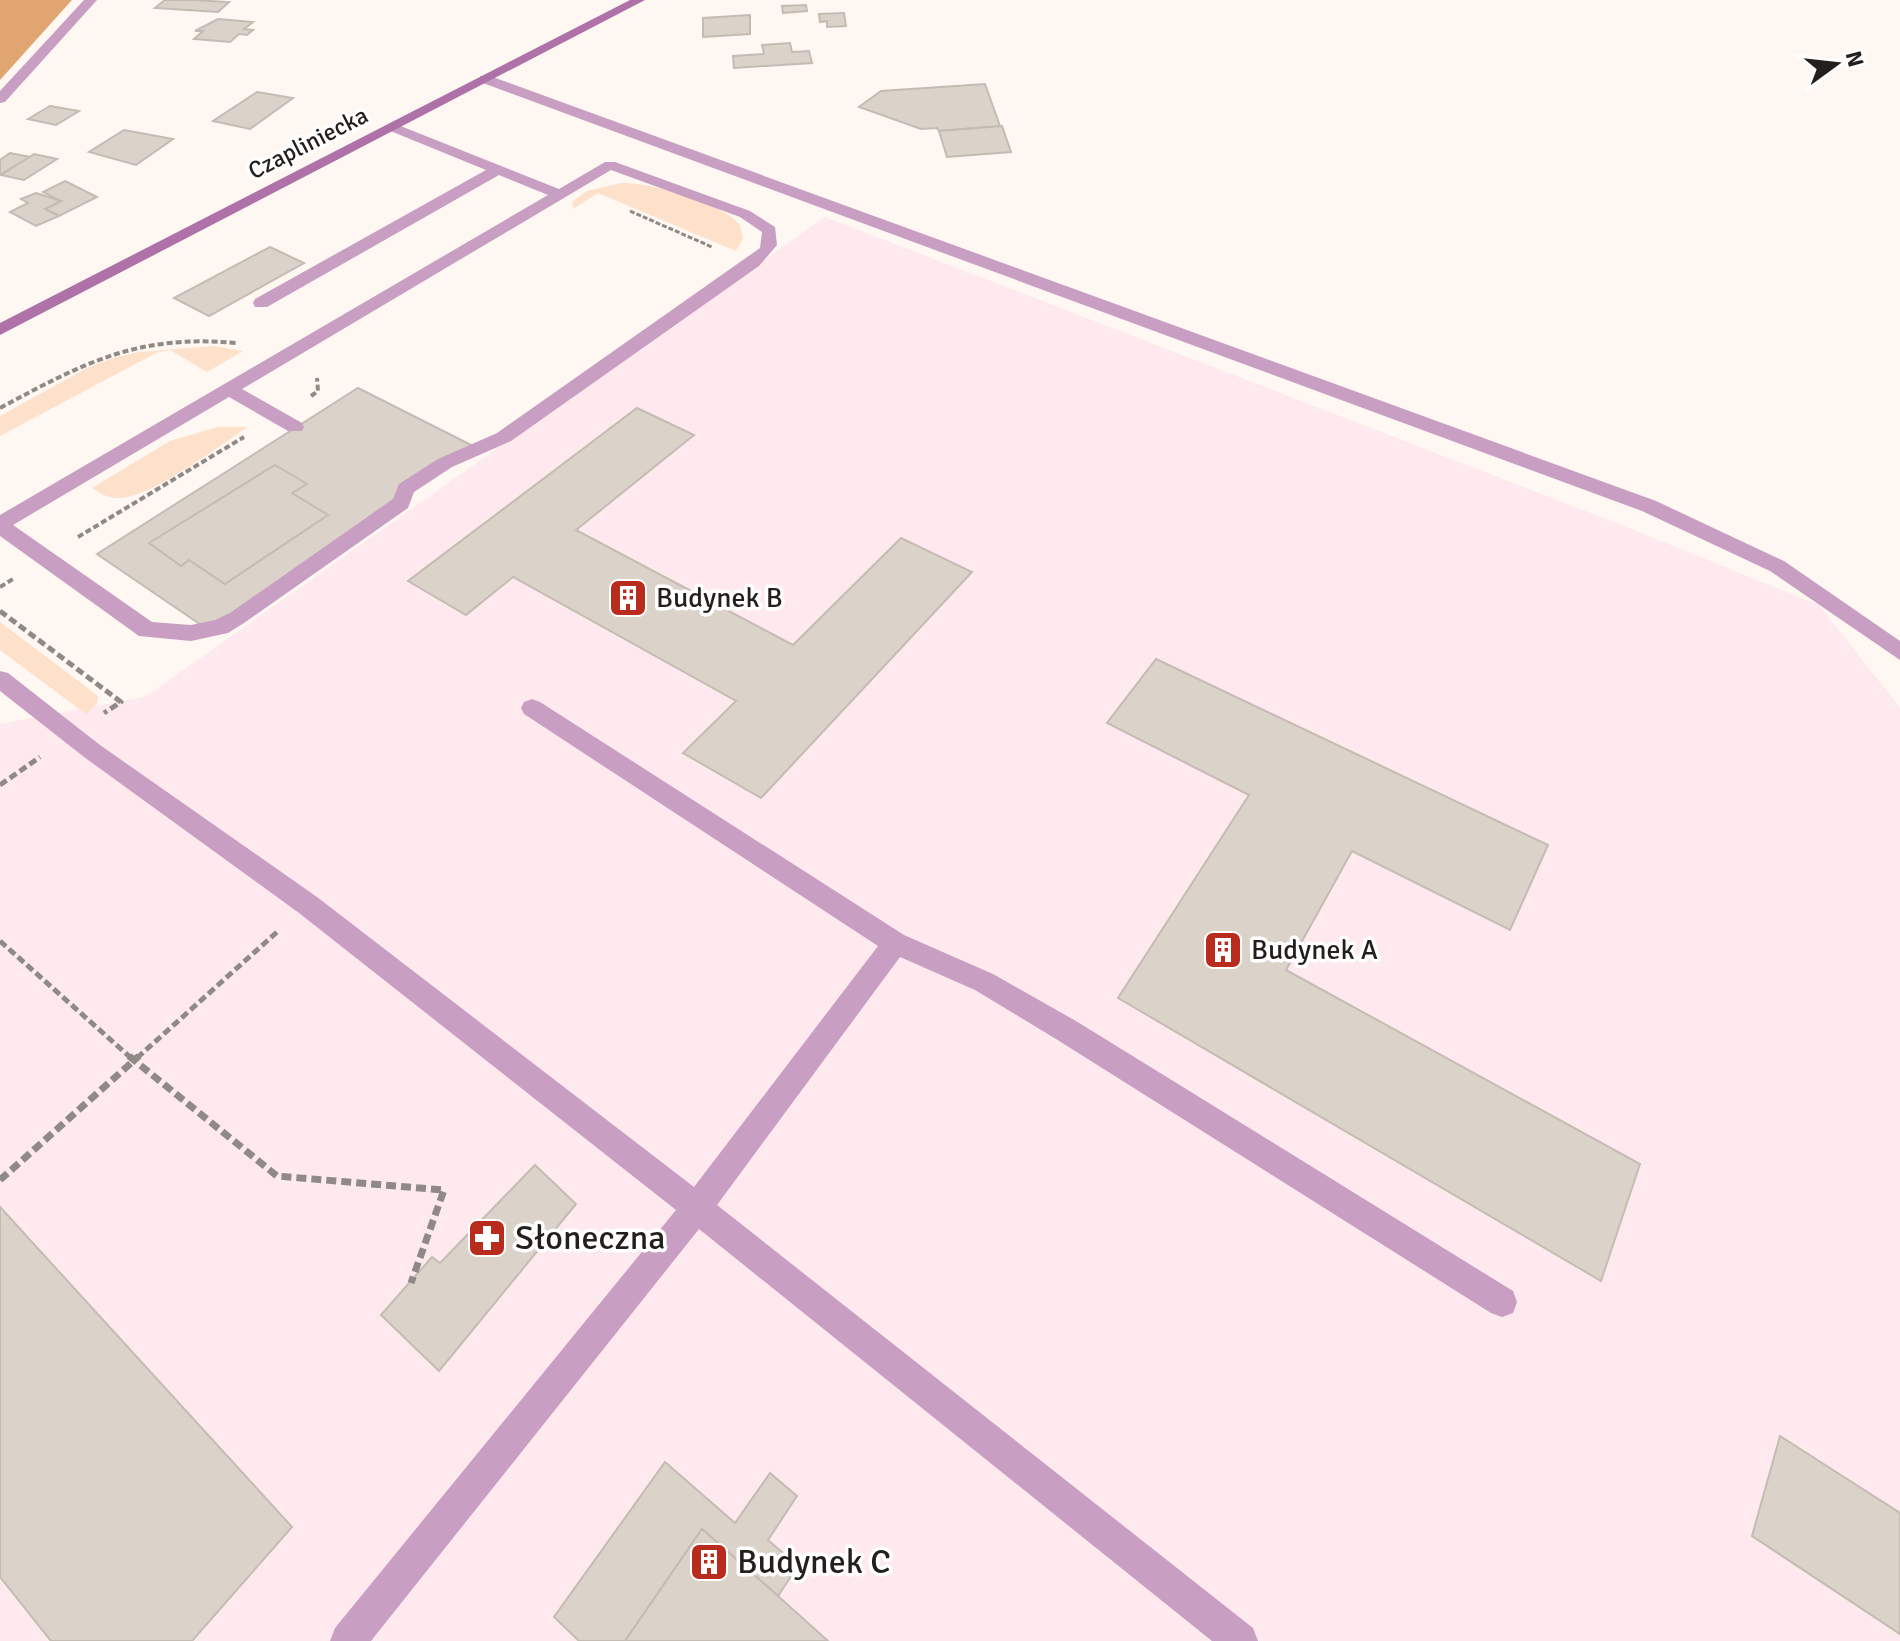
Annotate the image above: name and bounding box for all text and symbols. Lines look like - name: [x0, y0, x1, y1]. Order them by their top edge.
- north arrow: [1796, 24, 1876, 104]
- text: N: [1840, 48, 1870, 70]
- street label: Czapliniecka: [243, 100, 373, 186]
- building icon: Budynek B: [607, 577, 649, 619]
- place label: Budynek B: [656, 581, 783, 615]
- building icon: Budynek A: [1202, 929, 1244, 971]
- place label: Budynek A: [1251, 933, 1378, 967]
- pharmacy icon: Słoneczna: [466, 1217, 508, 1259]
- place label: Słoneczna: [515, 1217, 665, 1259]
- building icon: Budynek C: [688, 1541, 730, 1583]
- place label: Budynek C: [737, 1541, 891, 1583]

